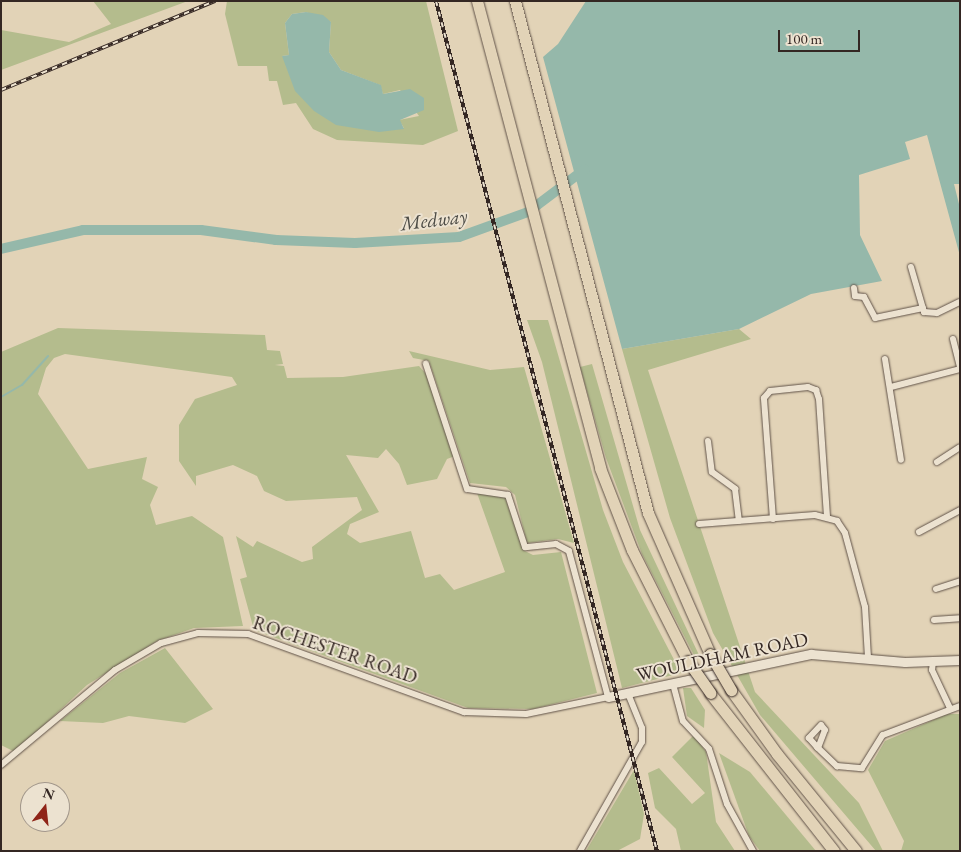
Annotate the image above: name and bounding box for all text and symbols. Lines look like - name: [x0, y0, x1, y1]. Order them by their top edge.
- scale bar: [781, 20, 864, 52]
- text: 100 m: [786, 29, 822, 48]
- water label: Medway: [399, 204, 469, 236]
- street label: ROCHESTER ROAD: [250, 611, 420, 689]
- street label: WOULDHAM ROAD: [634, 628, 810, 686]
- north arrow: [20, 782, 70, 832]
- text: N: [41, 783, 57, 804]

